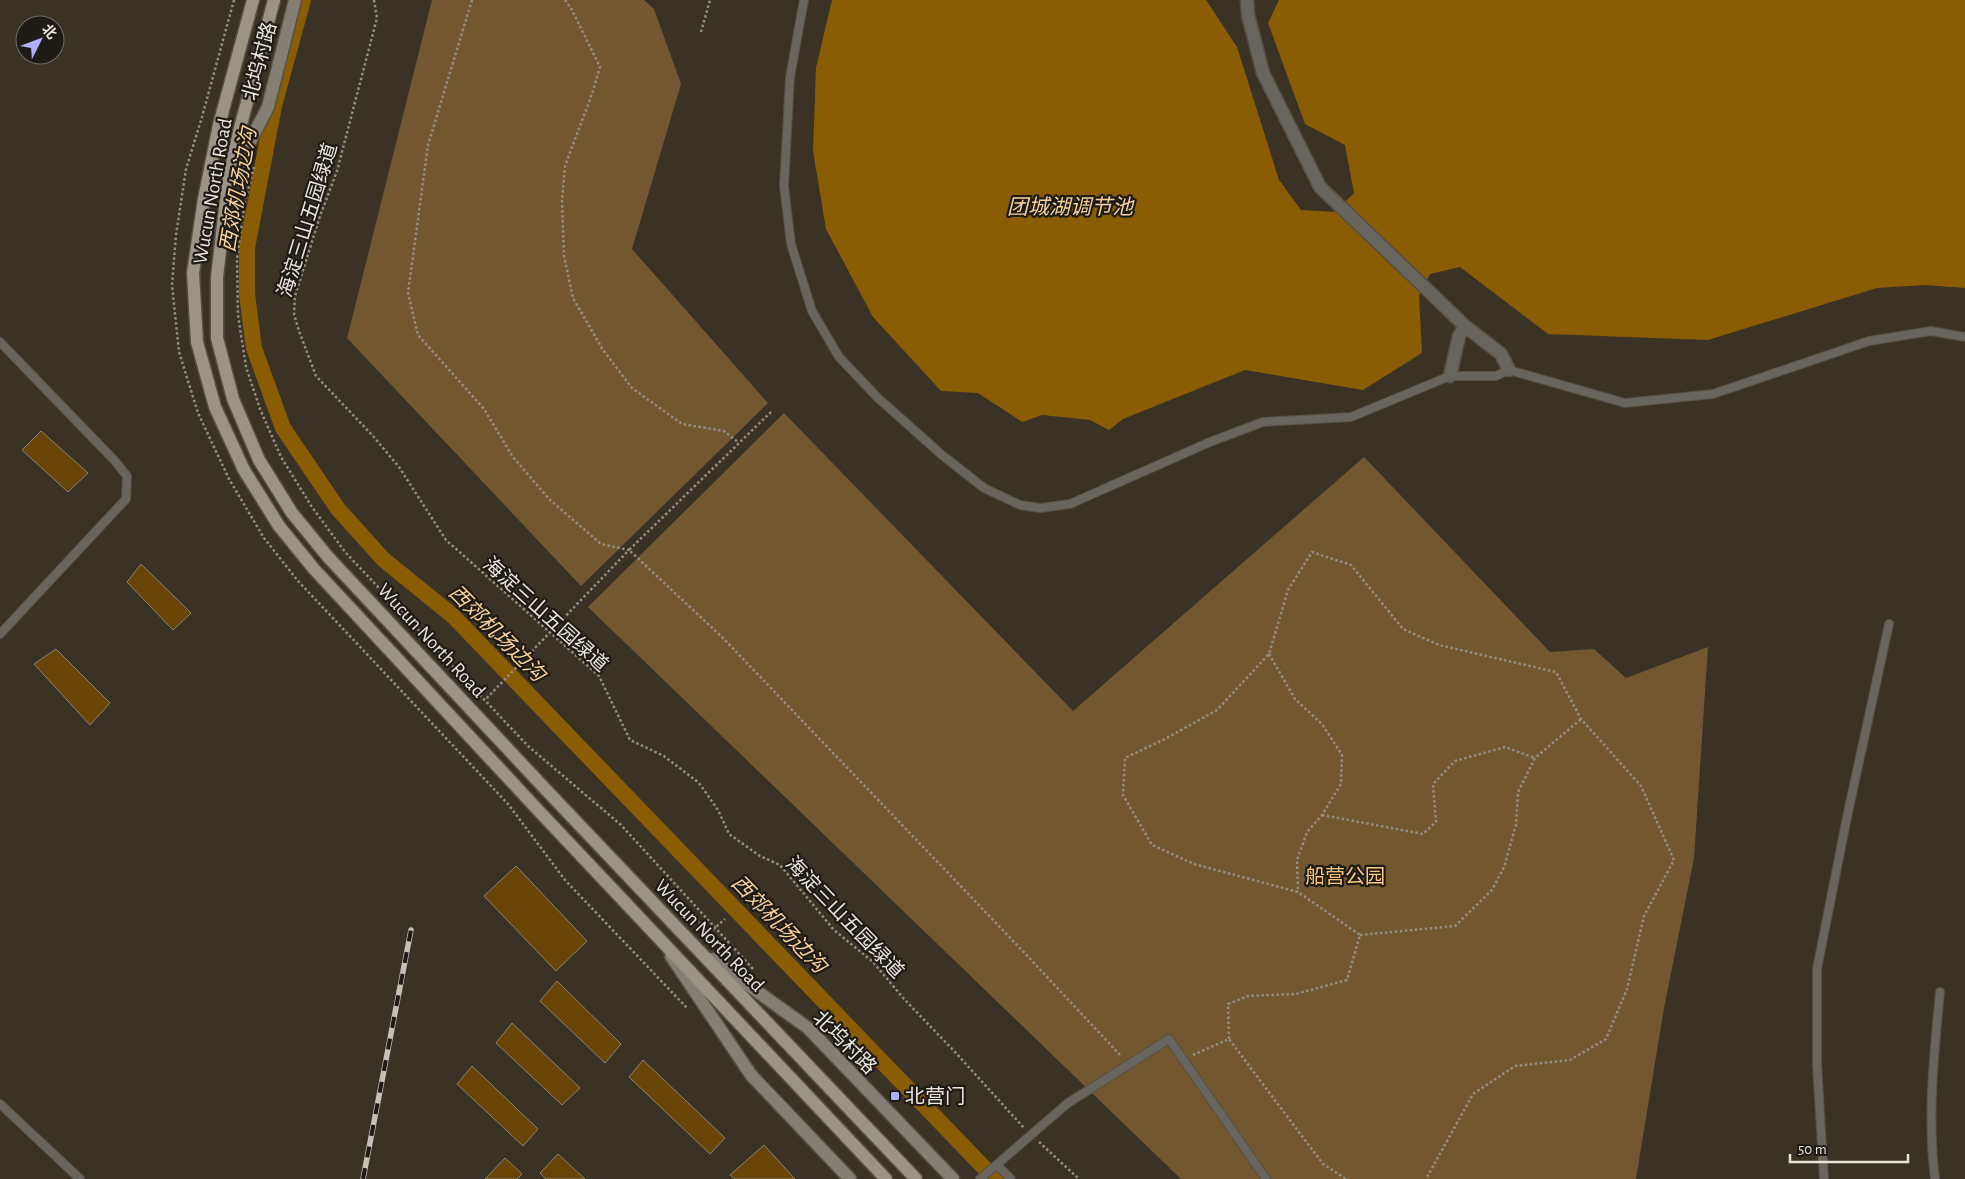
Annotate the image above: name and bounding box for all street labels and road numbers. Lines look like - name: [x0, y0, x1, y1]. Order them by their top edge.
- street label: 北坞村路: [239, 20, 280, 102]
- street label: Wucun North Road: [190, 117, 236, 266]
- street label: 海淀三山五园绿道: [274, 141, 341, 300]
- street label: 海淀三山五园绿道: [479, 553, 612, 676]
- street label: Wucun North Road: [374, 580, 489, 701]
- street label: 海淀三山五园绿道: [782, 853, 908, 982]
- street label: Wucun North Road: [651, 876, 768, 996]
- street label: 北坞村路: [809, 1007, 880, 1078]

